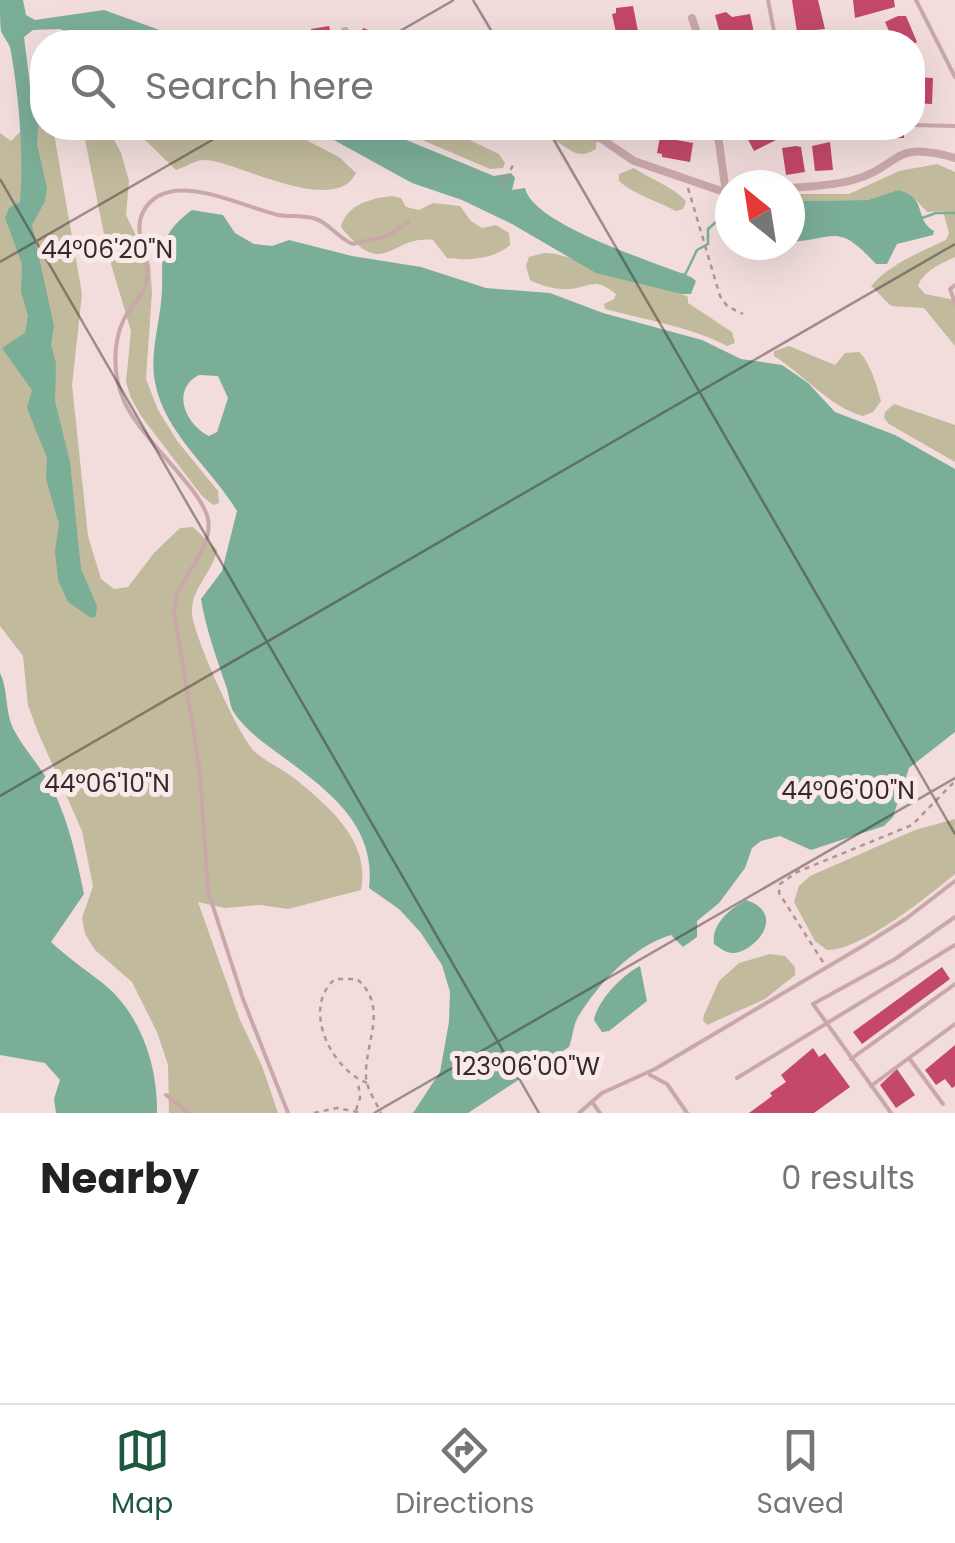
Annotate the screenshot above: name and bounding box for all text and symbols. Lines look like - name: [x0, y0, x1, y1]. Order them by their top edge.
- search box: [30, 30, 925, 140]
- icon: search: [65, 58, 120, 113]
- text: Search here: [145, 59, 374, 112]
- north arrow: [715, 170, 805, 260]
- text: 44°06'20"N: [41, 232, 173, 267]
- text: 44°06'10"N: [44, 766, 170, 801]
- text: 44°06'00"N: [781, 773, 915, 808]
- text: 123°06'00"W: [454, 1049, 600, 1084]
- text: Nearby: [40, 1149, 199, 1208]
- text: 0 results: [781, 1155, 915, 1200]
- tab: Map: [111, 1423, 173, 1525]
- tab: Directions: [395, 1423, 534, 1525]
- tab: Saved: [757, 1423, 844, 1525]

